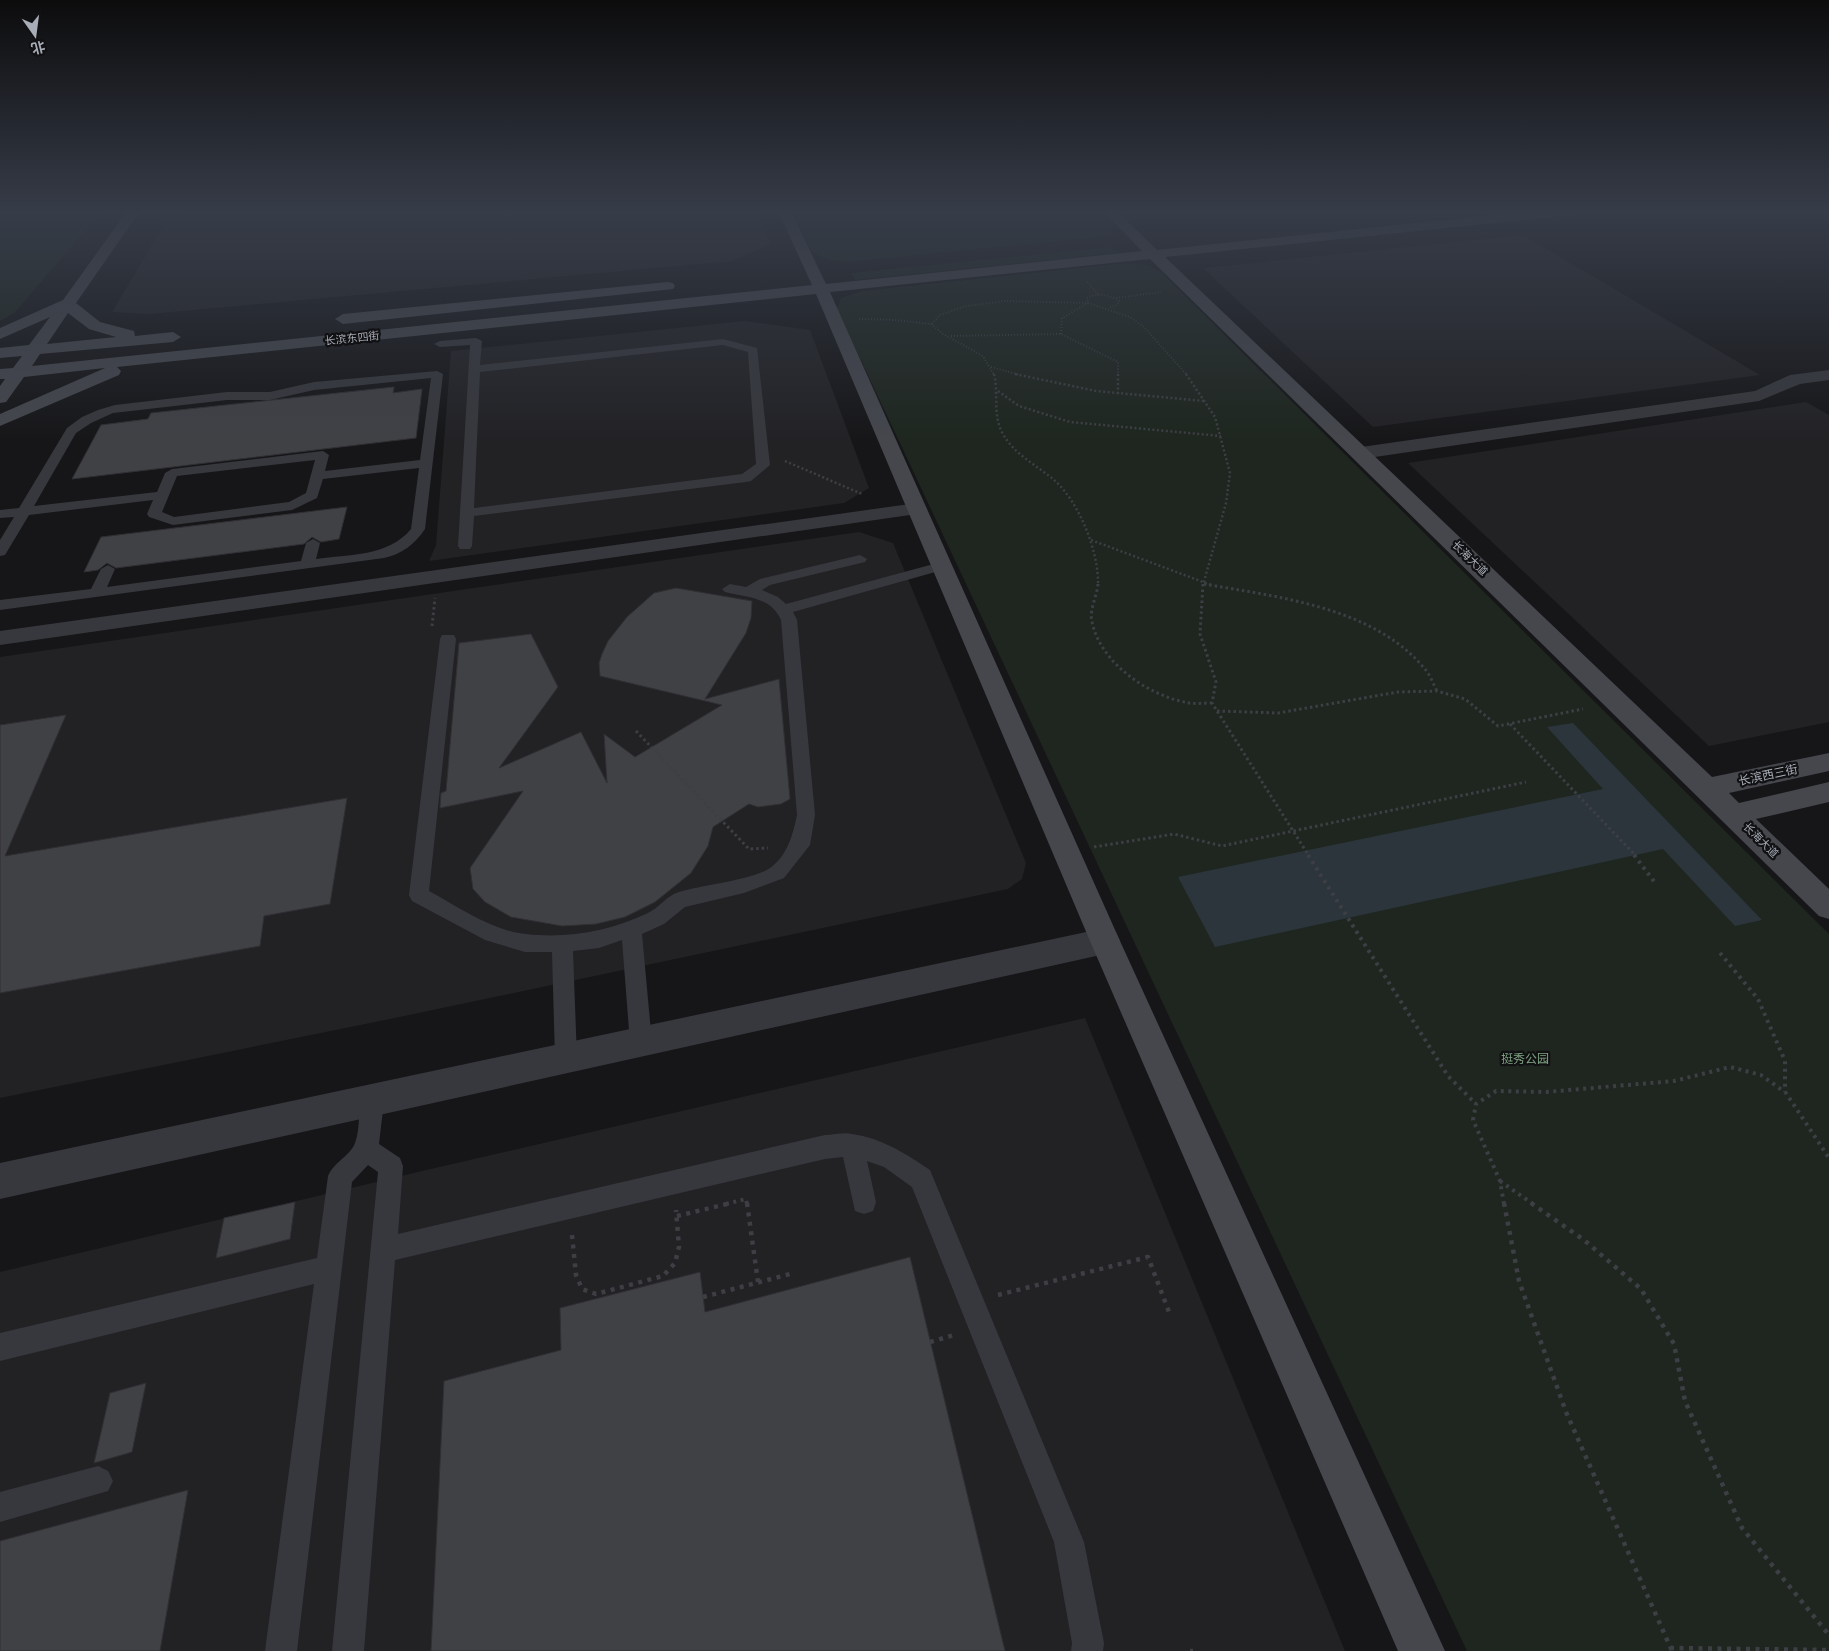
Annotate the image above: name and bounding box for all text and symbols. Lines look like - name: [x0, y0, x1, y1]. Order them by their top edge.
- north arrow: [10, 10, 60, 60]
- text: 北: [29, 37, 47, 57]
- street label: 长滨东四街: [324, 329, 380, 348]
- street label: 长海大道: [1449, 538, 1490, 578]
- street label: 长滨西三街: [1737, 762, 1799, 788]
- street label: 长海大道: [1740, 820, 1781, 861]
- park label: 挺秀公园: [1501, 1052, 1549, 1066]

